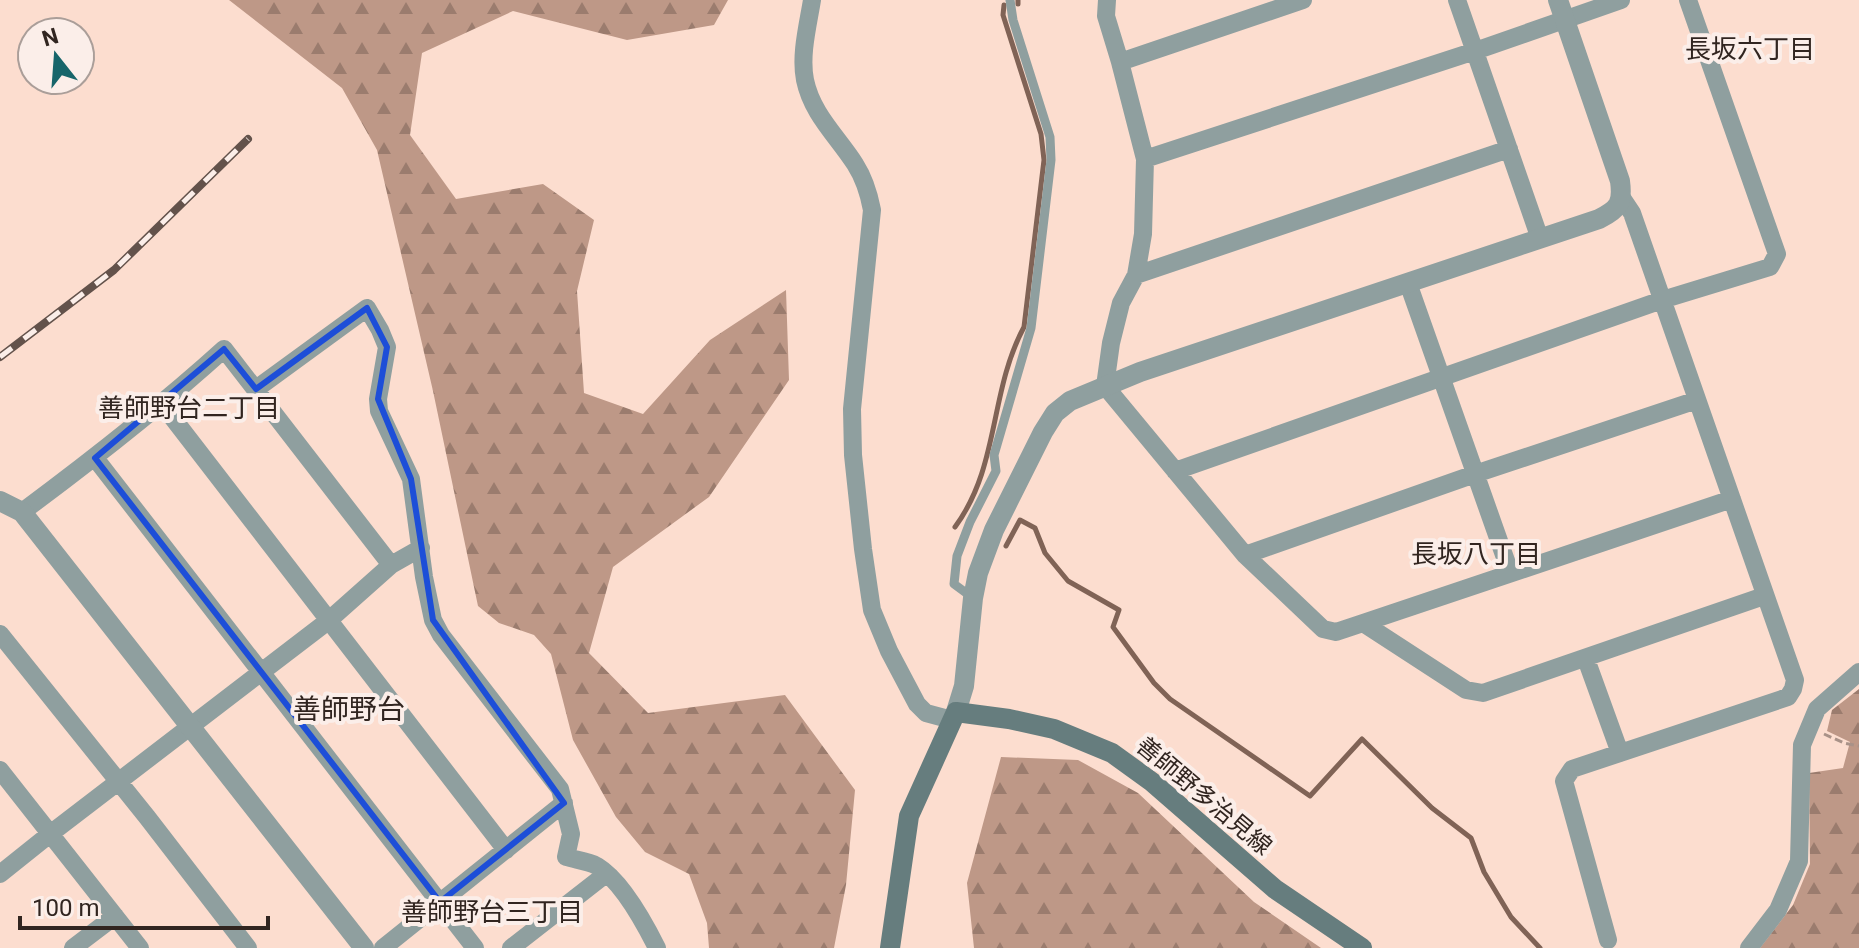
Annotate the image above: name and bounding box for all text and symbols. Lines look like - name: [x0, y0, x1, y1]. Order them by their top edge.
- north arrow: [16, 16, 96, 96]
- text: N: [39, 23, 61, 52]
- district label: 長坂六丁目: [1685, 34, 1815, 64]
- district label: 善師野台二丁目: [98, 393, 280, 423]
- district label: 長坂八丁目: [1411, 539, 1541, 569]
- district label: 善師野台: [293, 693, 405, 726]
- street label: 善師野多治見線: [1131, 731, 1277, 861]
- scale bar: [20, 880, 268, 930]
- text: 100 m: [32, 894, 99, 922]
- district label: 善師野台三丁目: [401, 897, 583, 927]

